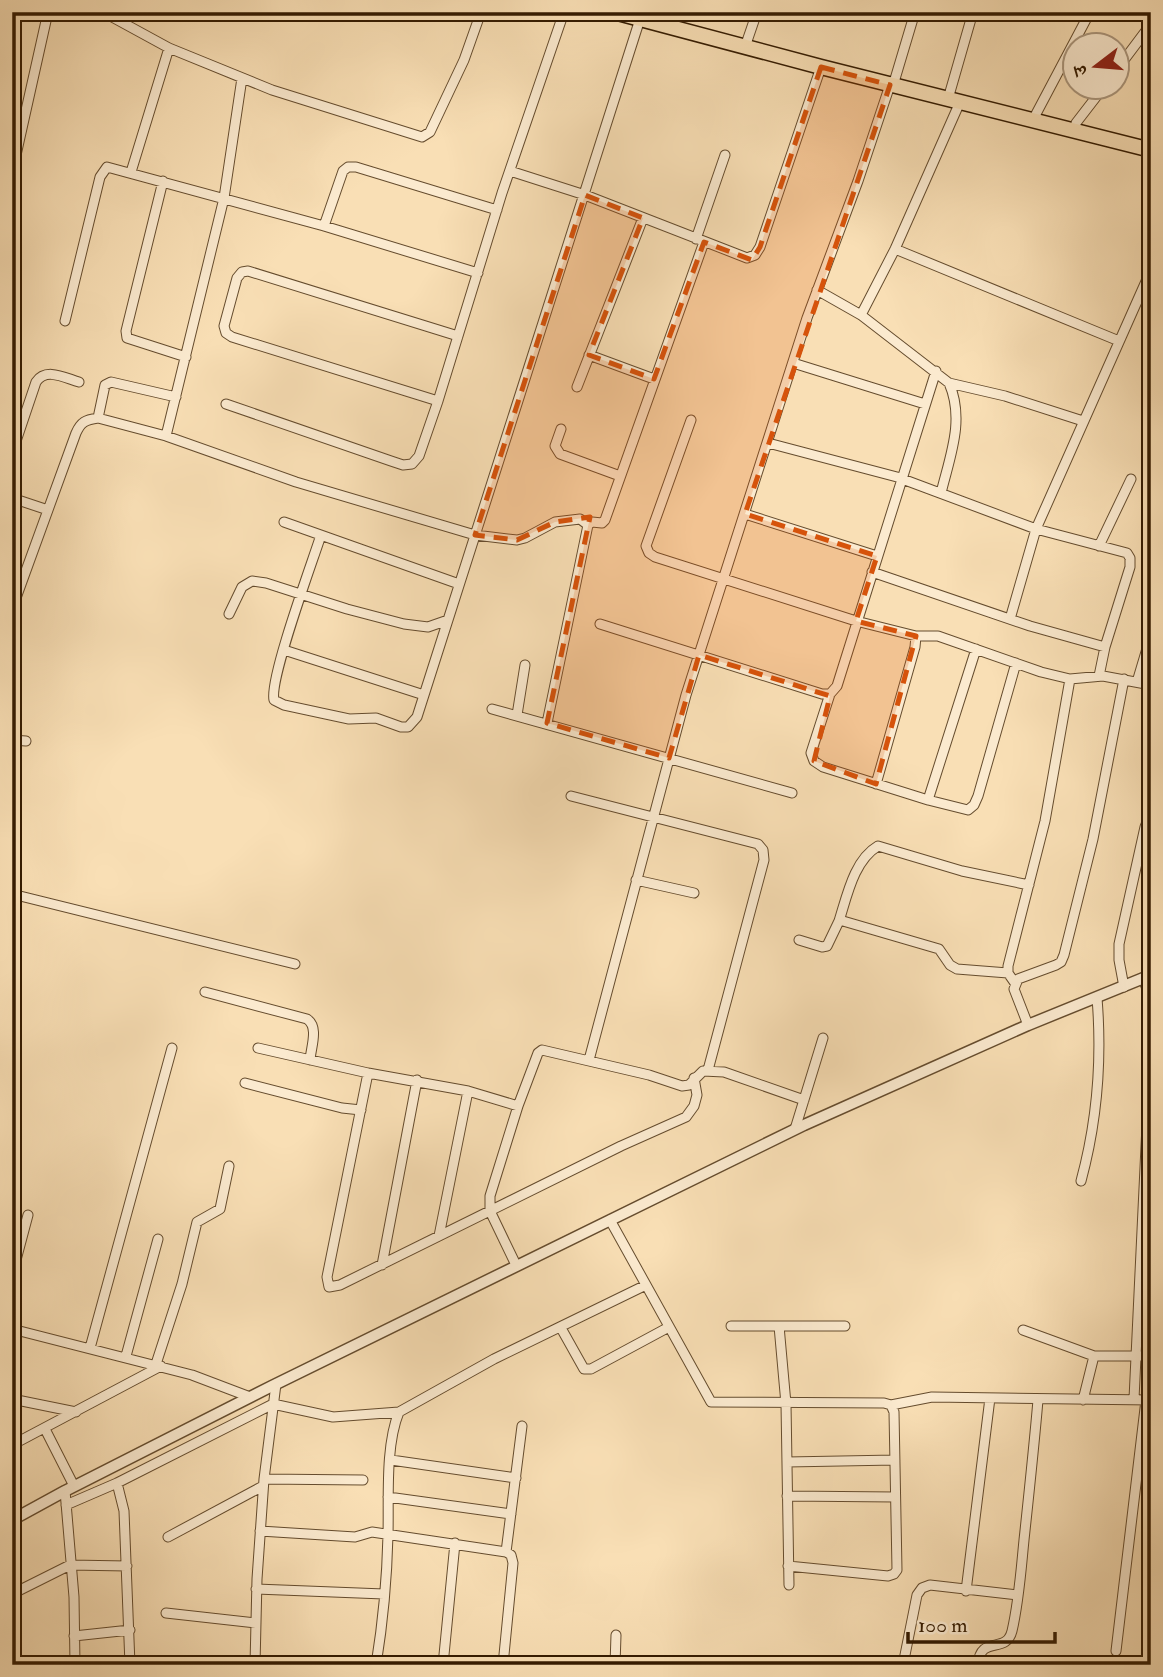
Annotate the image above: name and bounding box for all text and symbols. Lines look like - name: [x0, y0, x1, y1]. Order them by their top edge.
- north arrow: [1062, 32, 1132, 102]
- text: उ: [1067, 61, 1094, 80]
- scale bar: [908, 1600, 1054, 1644]
- text: 100 m: [918, 1612, 968, 1639]

